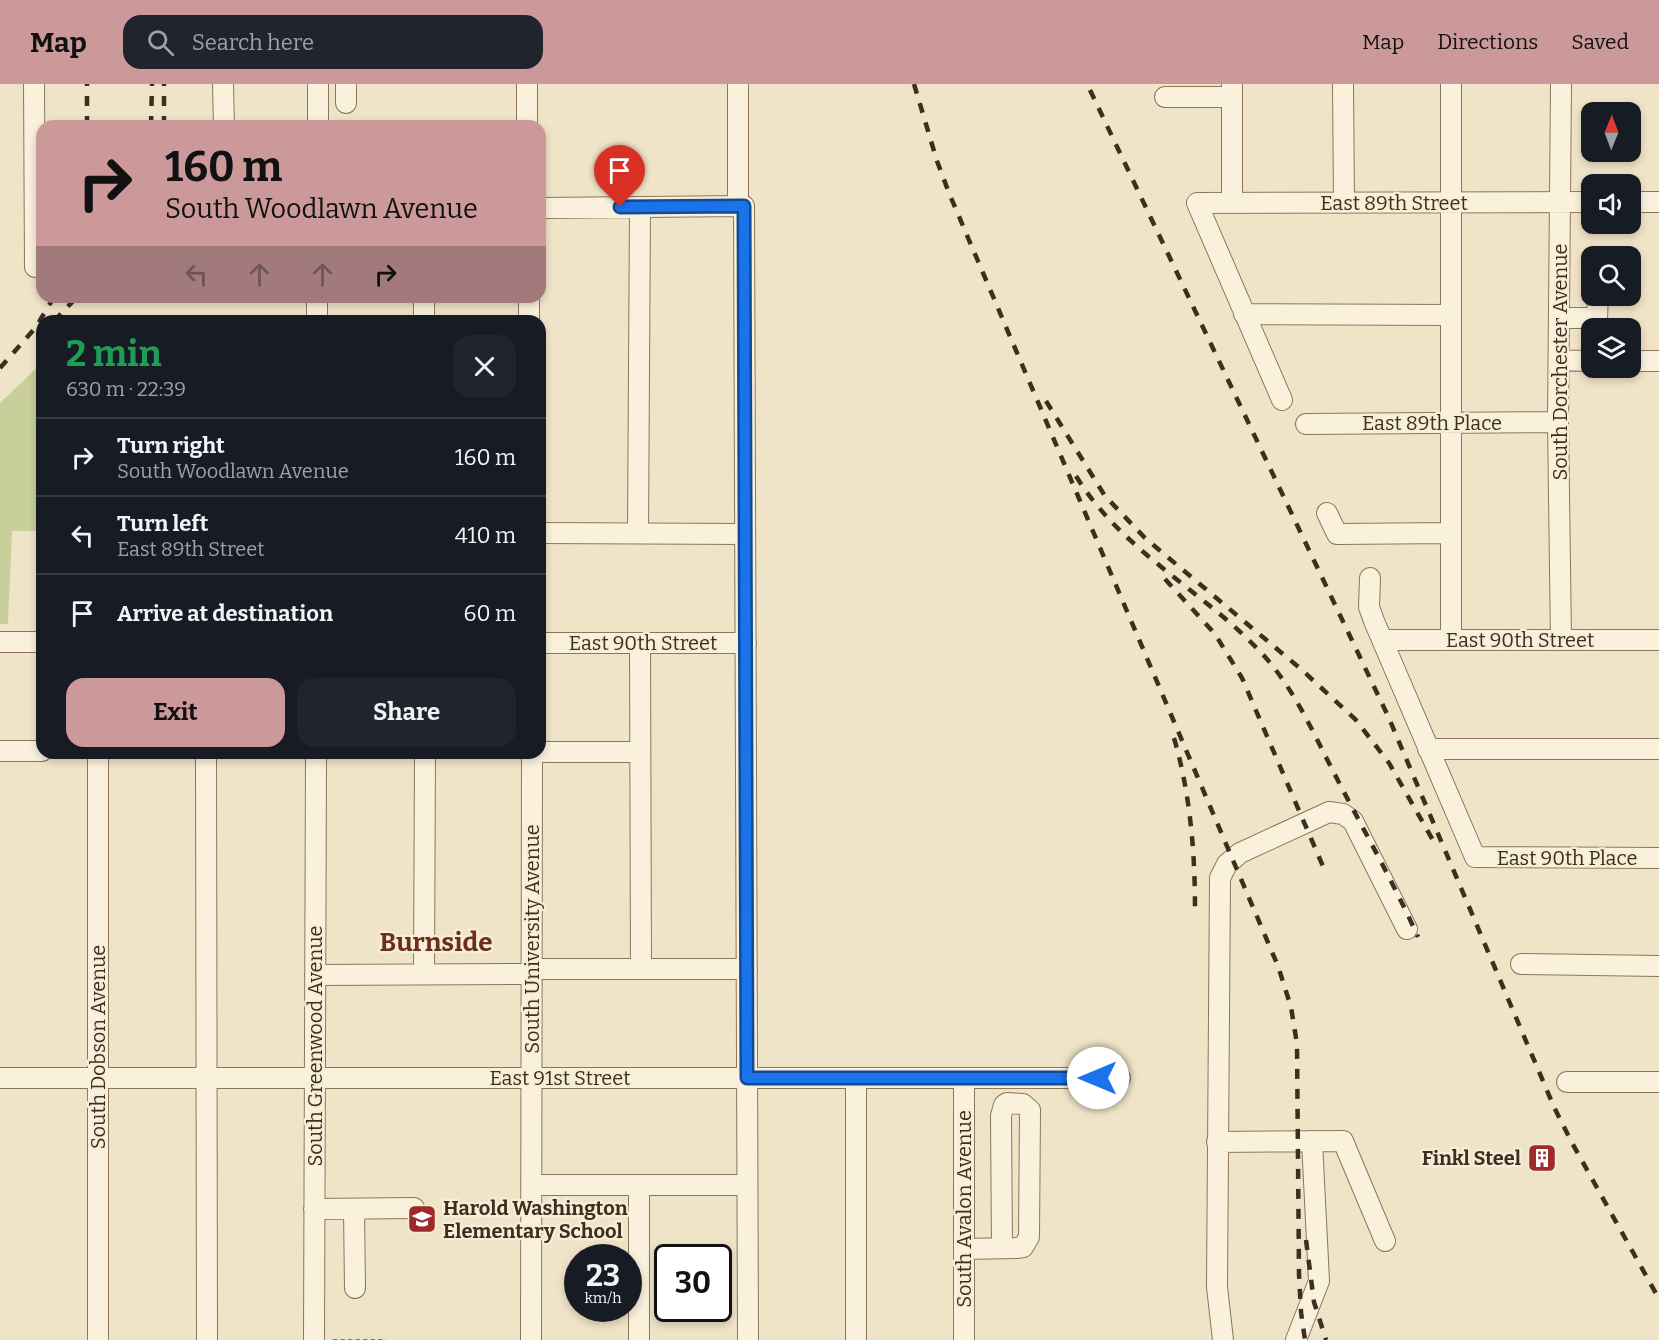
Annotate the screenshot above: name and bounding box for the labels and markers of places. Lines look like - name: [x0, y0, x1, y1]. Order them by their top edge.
- pin: [594, 145, 645, 207]
- building icon: Finkl Steel: [1526, 1142, 1558, 1174]
- place label: Finkl Steel: [1422, 1146, 1521, 1170]
- place label: Harold Washington Elementary School: [443, 1196, 628, 1243]
- school or university icon: Harold Washington Elementary School: [406, 1203, 438, 1235]

